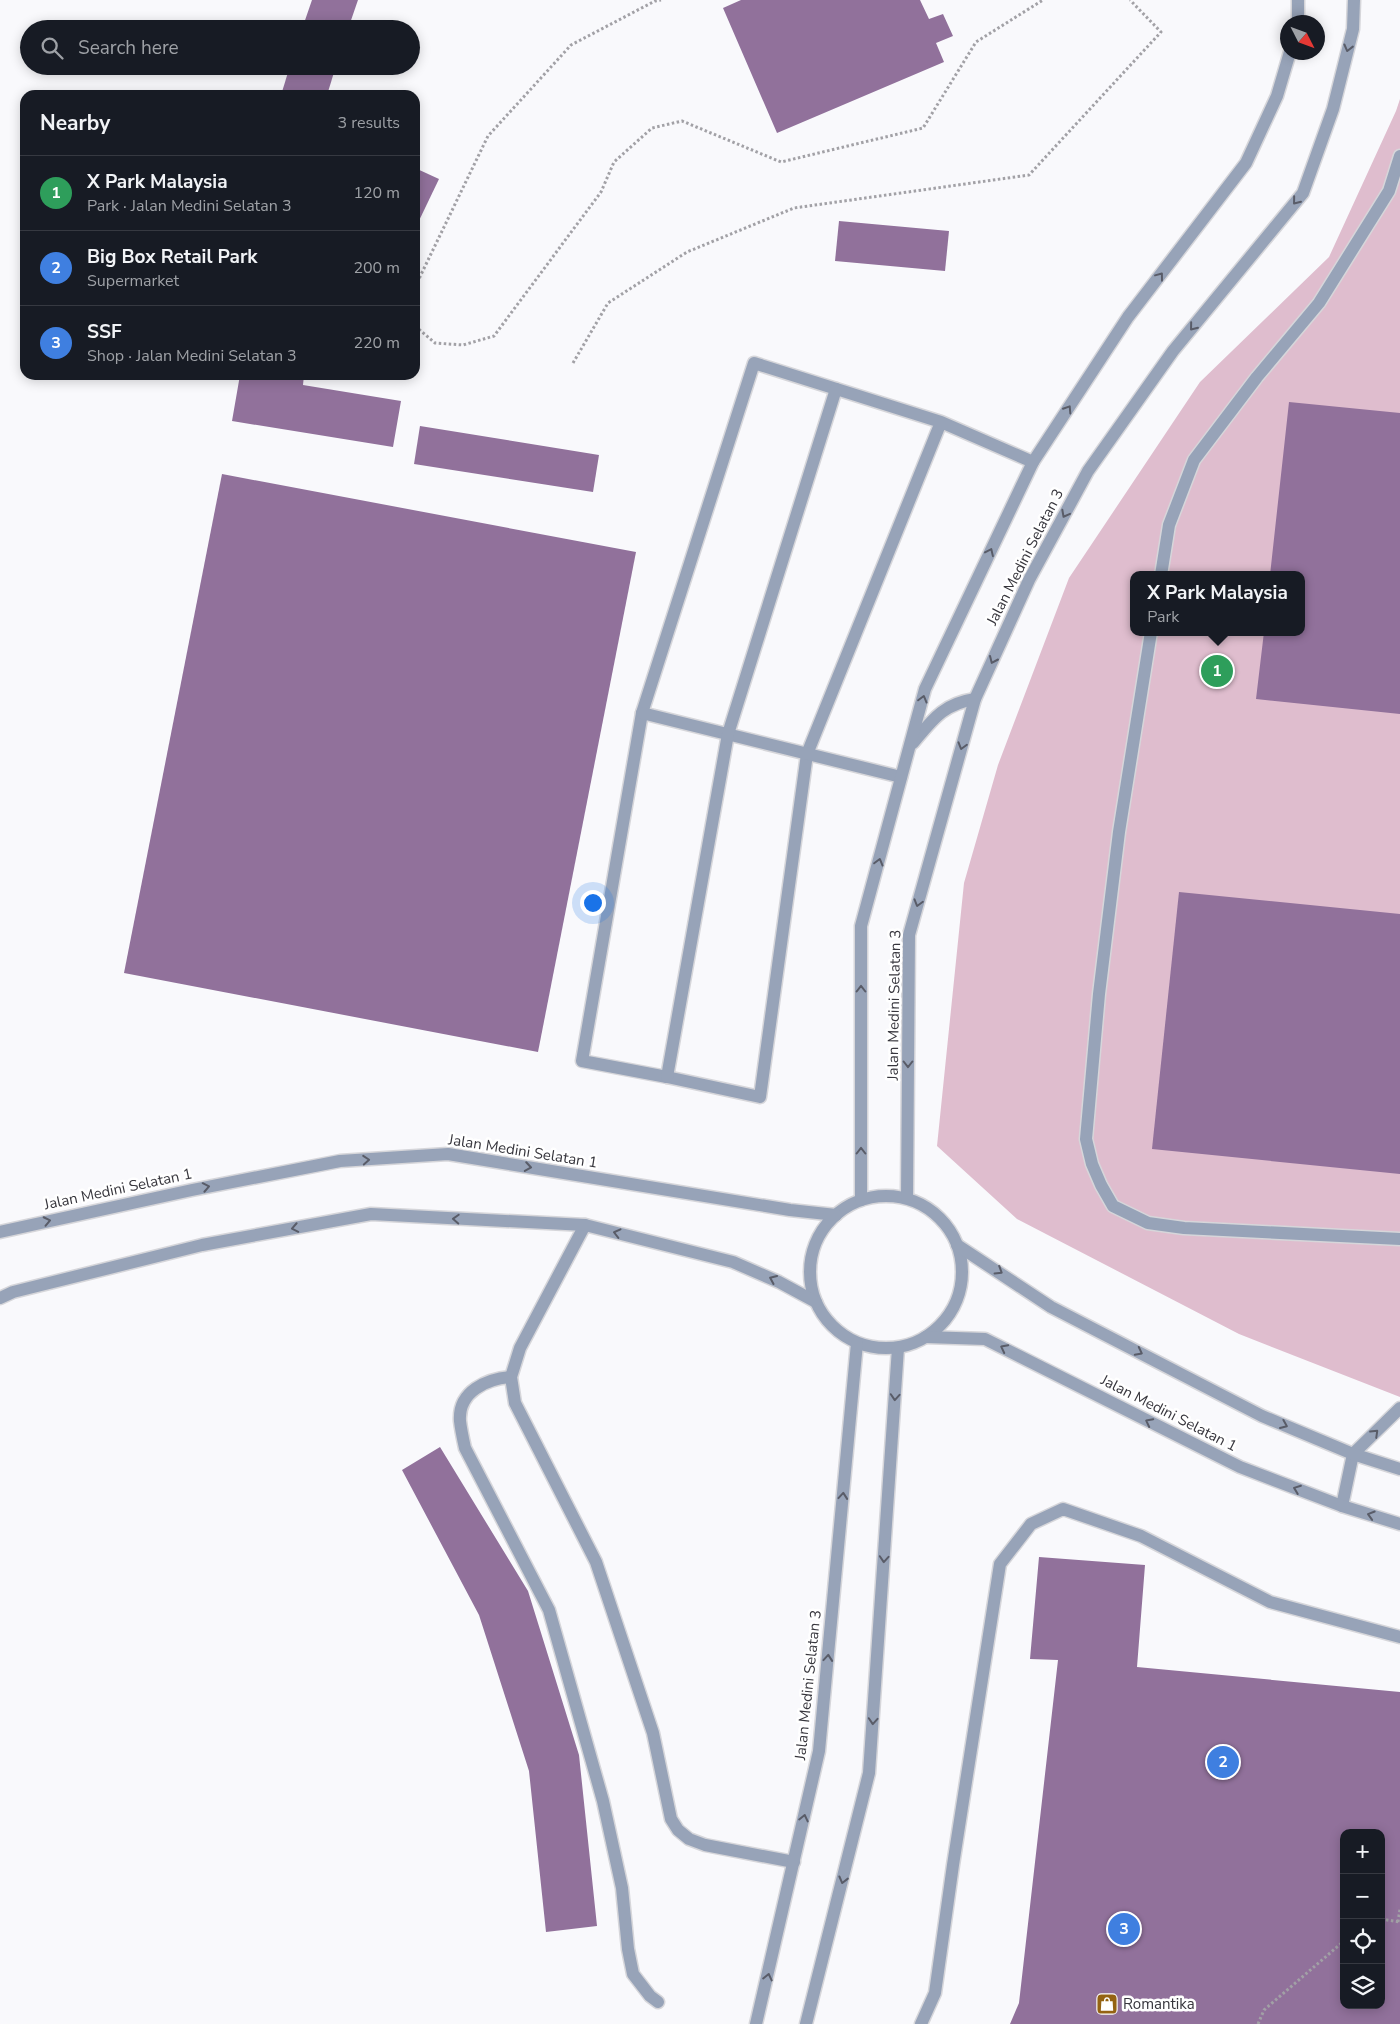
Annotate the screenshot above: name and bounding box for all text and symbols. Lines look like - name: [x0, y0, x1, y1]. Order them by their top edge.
- north arrow: [1280, 15, 1325, 60]
- search box: [20, 20, 420, 75]
- icon: search: [38, 34, 66, 62]
- text: Search here: [78, 35, 179, 61]
- one-way arrow: [1343, 44, 1354, 53]
- text: Nearby: [40, 109, 110, 137]
- text: 3 results: [338, 112, 400, 134]
- text: X Park Malaysia: [87, 169, 228, 195]
- text: 1: [51, 182, 61, 204]
- text: 120 m: [353, 182, 400, 204]
- text: Park · Jalan Medini Selatan 3: [87, 195, 292, 217]
- one-way arrow: [1293, 195, 1301, 204]
- text: Big Box Retail Park: [87, 244, 258, 270]
- text: 2: [51, 257, 61, 279]
- text: 200 m: [353, 257, 400, 279]
- text: Supermarket: [87, 270, 179, 292]
- one-way arrow: [1154, 272, 1163, 282]
- text: SSF: [87, 319, 122, 345]
- one-way arrow: [1189, 321, 1198, 330]
- text: 3: [51, 332, 61, 354]
- text: 220 m: [353, 332, 400, 354]
- text: Shop · Jalan Medini Selatan 3: [87, 345, 297, 367]
- one-way arrow: [1061, 406, 1071, 415]
- street label: Jalan Medini Selatan 3: [981, 485, 1068, 630]
- one-way arrow: [1061, 509, 1071, 518]
- one-way arrow: [984, 548, 995, 557]
- popup: [1130, 571, 1305, 636]
- text: X Park Malaysia: [1147, 580, 1288, 606]
- text: Park: [1147, 606, 1179, 628]
- pin: 1: [1201, 652, 1233, 690]
- one-way arrow: [989, 655, 999, 664]
- one-way arrow: [917, 696, 927, 704]
- one-way arrow: [957, 742, 967, 750]
- one-way arrow: [873, 858, 883, 866]
- your location: [580, 890, 606, 916]
- one-way arrow: [913, 898, 923, 906]
- street label: Jalan Medini Selatan 3: [883, 930, 905, 1081]
- one-way arrow: [856, 984, 866, 992]
- one-way arrow: [903, 1060, 913, 1068]
- street label: Jalan Medini Selatan 1: [446, 1129, 599, 1173]
- one-way arrow: [856, 1147, 866, 1154]
- one-way arrow: [362, 1154, 370, 1165]
- one-way arrow: [523, 1162, 532, 1172]
- street label: Jalan Medini Selatan 1: [41, 1164, 194, 1215]
- one-way arrow: [202, 1182, 211, 1193]
- one-way arrow: [452, 1213, 460, 1224]
- one-way arrow: [43, 1216, 52, 1227]
- one-way arrow: [290, 1223, 299, 1233]
- one-way arrow: [613, 1228, 622, 1239]
- one-way arrow: [993, 1264, 1002, 1274]
- one-way arrow: [769, 1275, 778, 1286]
- one-way arrow: [1000, 1344, 1009, 1354]
- one-way arrow: [1134, 1346, 1143, 1356]
- street label: Jalan Medini Selatan 1: [1096, 1369, 1241, 1456]
- one-way arrow: [889, 1393, 900, 1401]
- one-way arrow: [1145, 1418, 1154, 1428]
- one-way arrow: [1279, 1419, 1288, 1430]
- one-way arrow: [1369, 1430, 1378, 1439]
- one-way arrow: [1293, 1485, 1302, 1495]
- one-way arrow: [837, 1492, 848, 1500]
- one-way arrow: [1368, 1510, 1376, 1520]
- one-way arrow: [878, 1555, 889, 1563]
- street label: Jalan Medini Selatan 3: [790, 1609, 826, 1762]
- one-way arrow: [822, 1654, 833, 1662]
- one-way arrow: [868, 1717, 879, 1725]
- pin: 2: [1207, 1743, 1239, 1781]
- one-way arrow: [798, 1814, 809, 1823]
- map controls: [1340, 1829, 1385, 2009]
- button: +: [1340, 1829, 1385, 1874]
- button: −: [1340, 1874, 1385, 1919]
- one-way arrow: [838, 1875, 848, 1883]
- pin: 3: [1108, 1910, 1140, 1948]
- button: locate: [1340, 1919, 1385, 1964]
- button: layers: [1340, 1964, 1385, 2009]
- one-way arrow: [762, 1972, 773, 1981]
- shop icon: Romantika: [1095, 1992, 1119, 2016]
- place label: Romantika: [1123, 1994, 1195, 2014]

